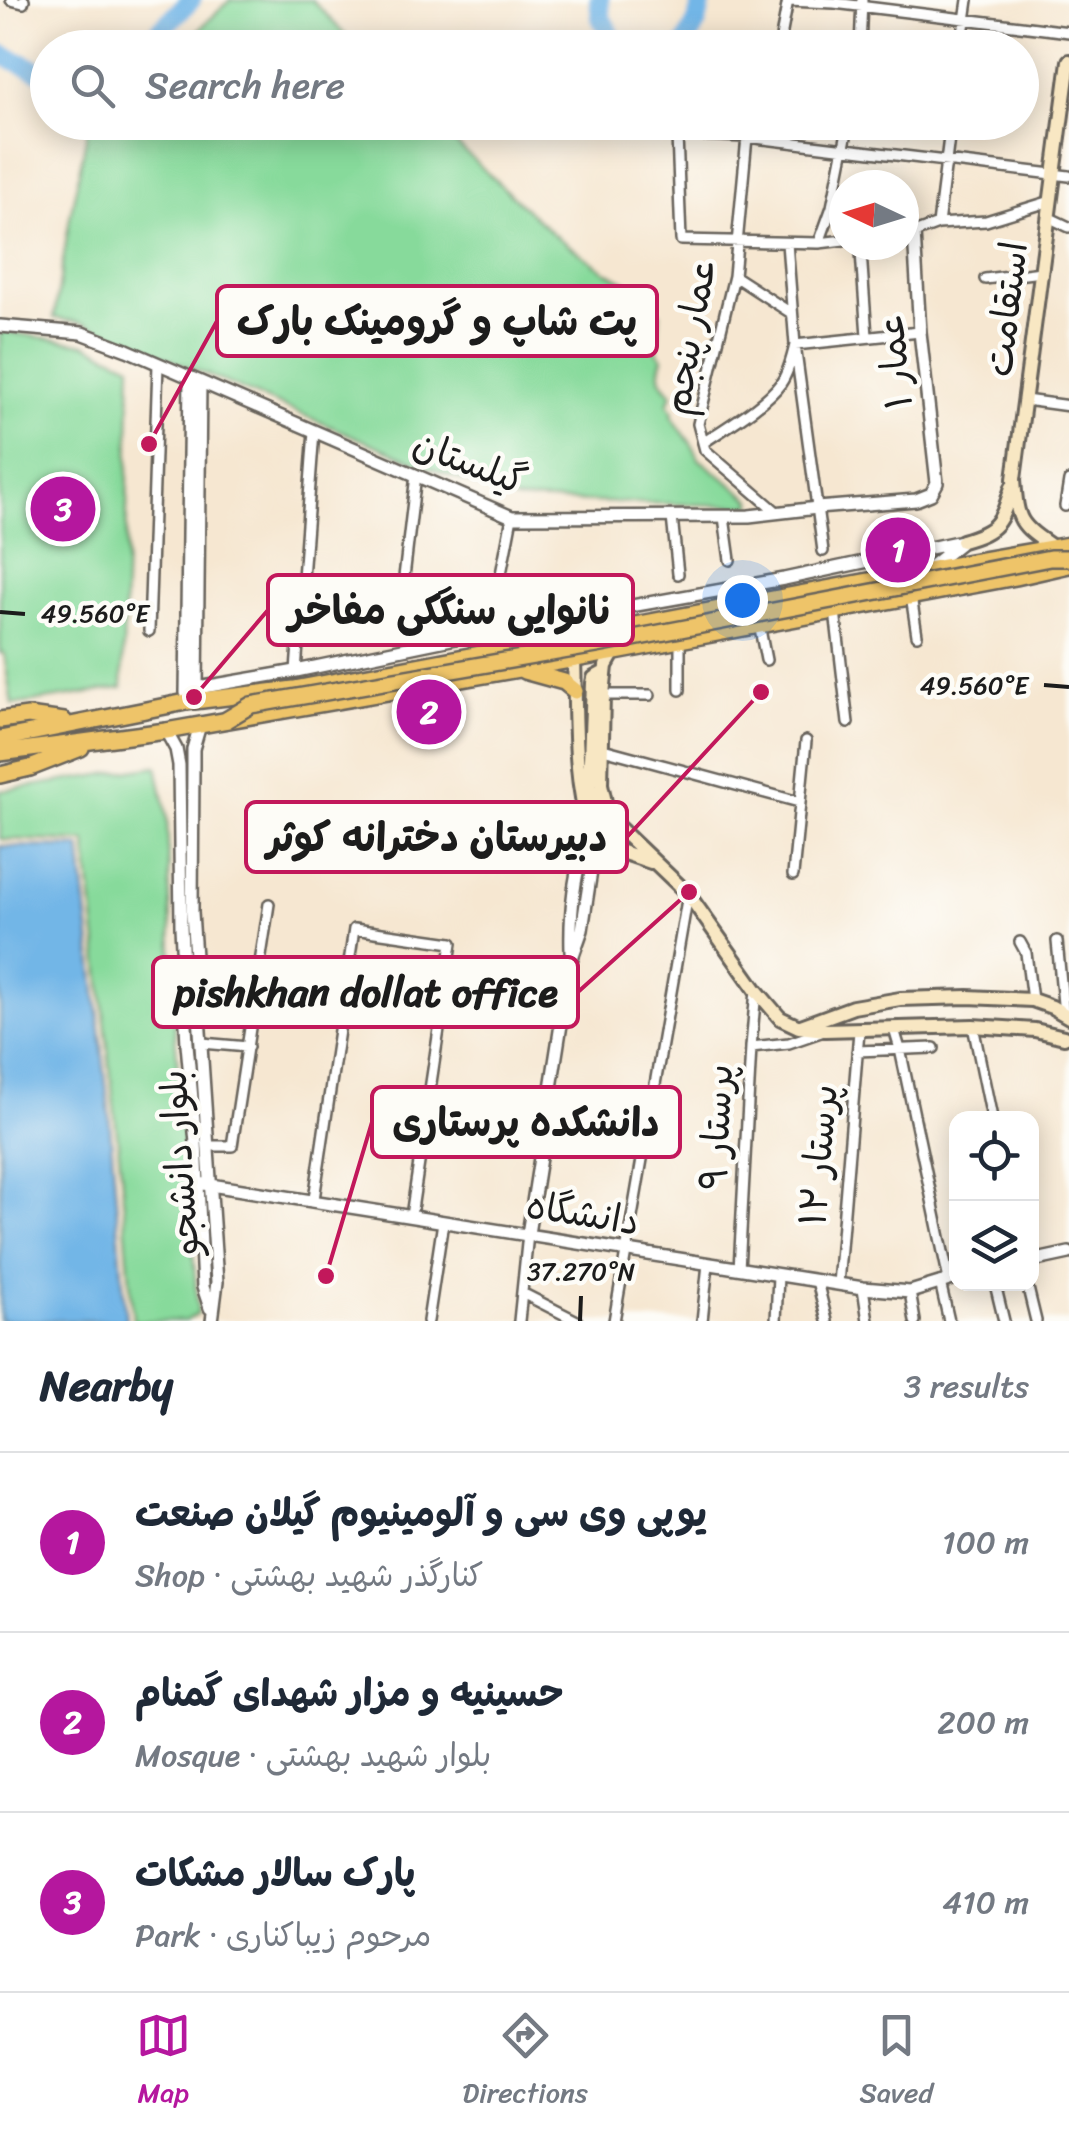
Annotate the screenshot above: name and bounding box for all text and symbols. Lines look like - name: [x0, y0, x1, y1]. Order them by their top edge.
- search box: [30, 30, 1039, 140]
- text: Search here: [145, 52, 345, 119]
- icon: search: [65, 58, 120, 113]
- north arrow: [829, 170, 919, 260]
- street label: استقامت: [965, 238, 1048, 380]
- street label: عمار پنجم: [643, 252, 736, 420]
- callout: پت شاپ و گرومینک بارک: [217, 286, 657, 356]
- text: پت شاپ و گرومینک بارک: [237, 286, 638, 357]
- street label: عمار ۱: [856, 310, 933, 412]
- street label: گیلستان: [403, 410, 537, 515]
- pin: 3: [30, 472, 96, 546]
- pin: 1: [866, 512, 930, 588]
- callout: نانوایی سنگکی مفاخر: [268, 575, 633, 645]
- text: نانوایی سنگکی مفاخر: [285, 575, 613, 646]
- your location: [717, 575, 768, 626]
- text: 49.560°E: [41, 591, 151, 636]
- text: 49.560°E: [920, 663, 1030, 708]
- pin: 2: [396, 674, 462, 750]
- callout: دبیرستان دخترانه کوثر: [246, 802, 627, 872]
- text: دبیرستان دخترانه کوثر: [263, 802, 607, 873]
- callout: pishkhan dollat office: [153, 957, 578, 1027]
- text: pishkhan dollat office: [171, 957, 559, 1028]
- street label: پرستار ۹: [680, 1062, 753, 1192]
- street label: بلوار دانشجو: [140, 1067, 220, 1261]
- street label: پرستار ۱۲: [779, 1081, 858, 1229]
- callout: دانشکده پرستاری: [372, 1087, 680, 1157]
- text: دانشکده پرستاری: [392, 1087, 660, 1158]
- map controls: [949, 1111, 1039, 1291]
- button: locate: [949, 1111, 1039, 1201]
- street label: دانشگاه: [522, 1172, 644, 1255]
- button: layers: [949, 1201, 1039, 1291]
- text: 37.270°N: [527, 1249, 636, 1294]
- text: Nearby: [40, 1349, 173, 1423]
- text: 3 results: [904, 1358, 1029, 1415]
- text: یوپی وی سی و آلومینیوم گیلان صنعت: [135, 1480, 707, 1547]
- text: 1: [66, 1514, 79, 1571]
- text: 100 m: [942, 1514, 1029, 1571]
- text: Shop · کنارگذر شهید بهشتی: [135, 1547, 484, 1604]
- text: حسینیه و مزار شهدای گمنام: [135, 1660, 564, 1727]
- text: 2: [63, 1694, 82, 1751]
- text: 200 m: [937, 1694, 1029, 1751]
- text: Mosque · بلوار شهید بهشتی: [135, 1727, 491, 1784]
- text: پارک سالار مشکات: [135, 1840, 416, 1907]
- text: 3: [64, 1874, 81, 1931]
- text: 410 m: [942, 1874, 1029, 1931]
- text: Park · مرحوم زیباکناری: [135, 1907, 431, 1964]
- tab: Map: [136, 2008, 191, 2117]
- tab: Directions: [462, 2008, 588, 2117]
- tab: Saved: [859, 2008, 933, 2117]

